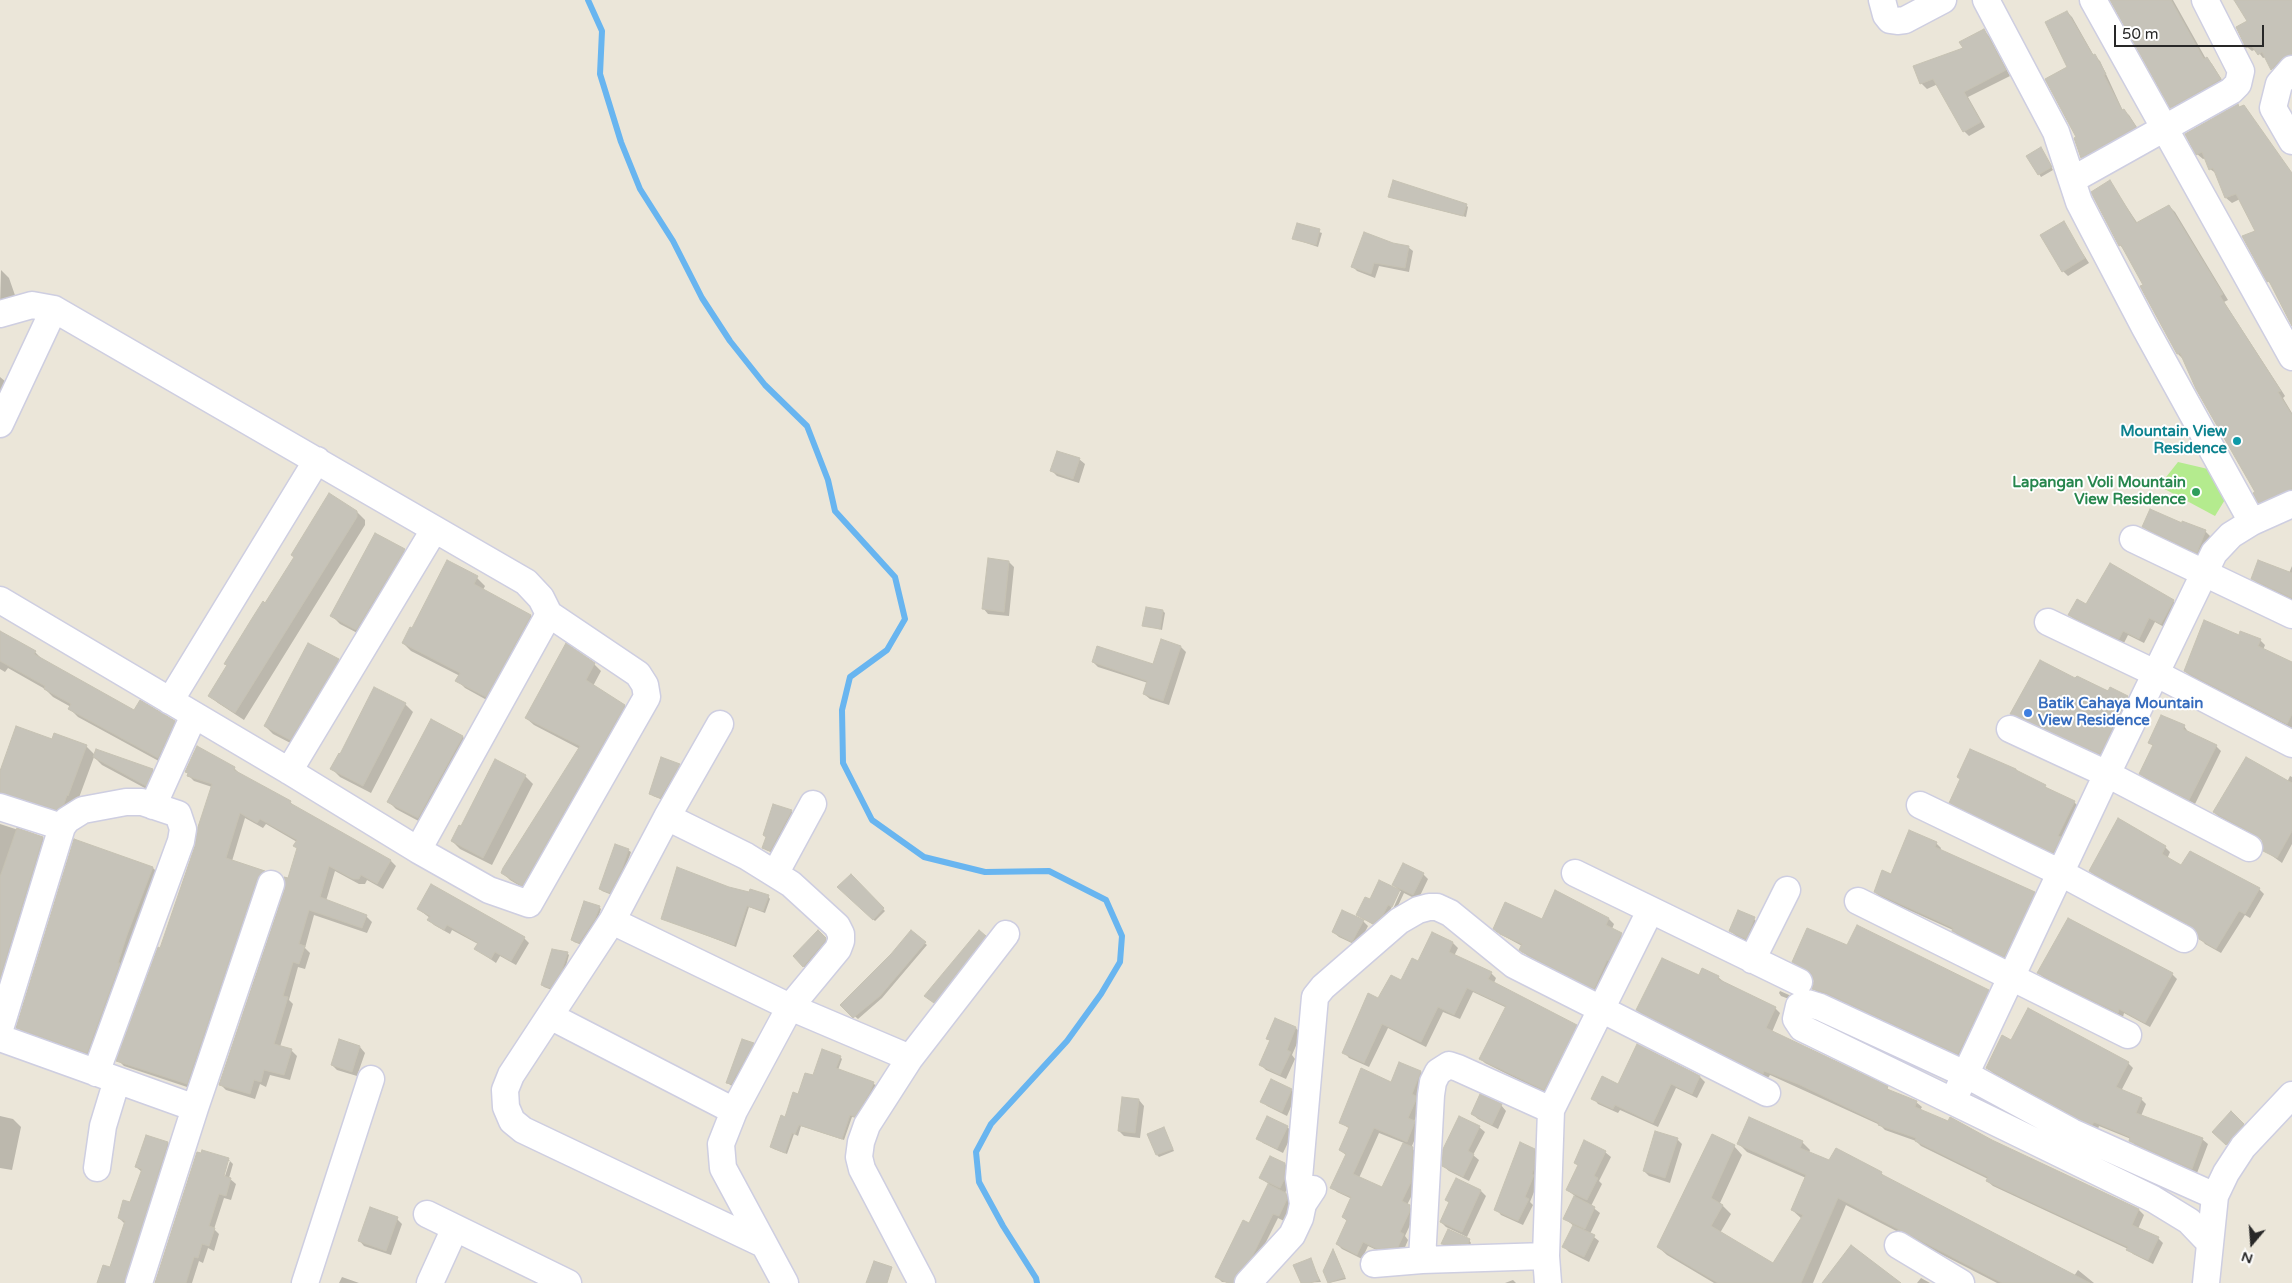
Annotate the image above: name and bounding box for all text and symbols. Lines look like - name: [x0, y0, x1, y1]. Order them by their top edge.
- scale bar: [2117, 15, 2267, 47]
- text: 50 m: [2122, 25, 2159, 43]
- place label: Mountain View Residence: [2120, 423, 2227, 458]
- marker: Mountain View Residence: [2231, 435, 2243, 447]
- place label: Lapangan Voli Mountain View Residence: [2012, 474, 2186, 509]
- marker: Lapangan Voli Mountain View Residence: [2190, 486, 2202, 498]
- place label: Batik Cahaya Mountain View Residence: [2038, 695, 2203, 730]
- marker: Batik Cahaya Mountain View Residence: [2022, 707, 2034, 719]
- north arrow: [2227, 1218, 2277, 1268]
- text: N: [2239, 1248, 2255, 1268]

